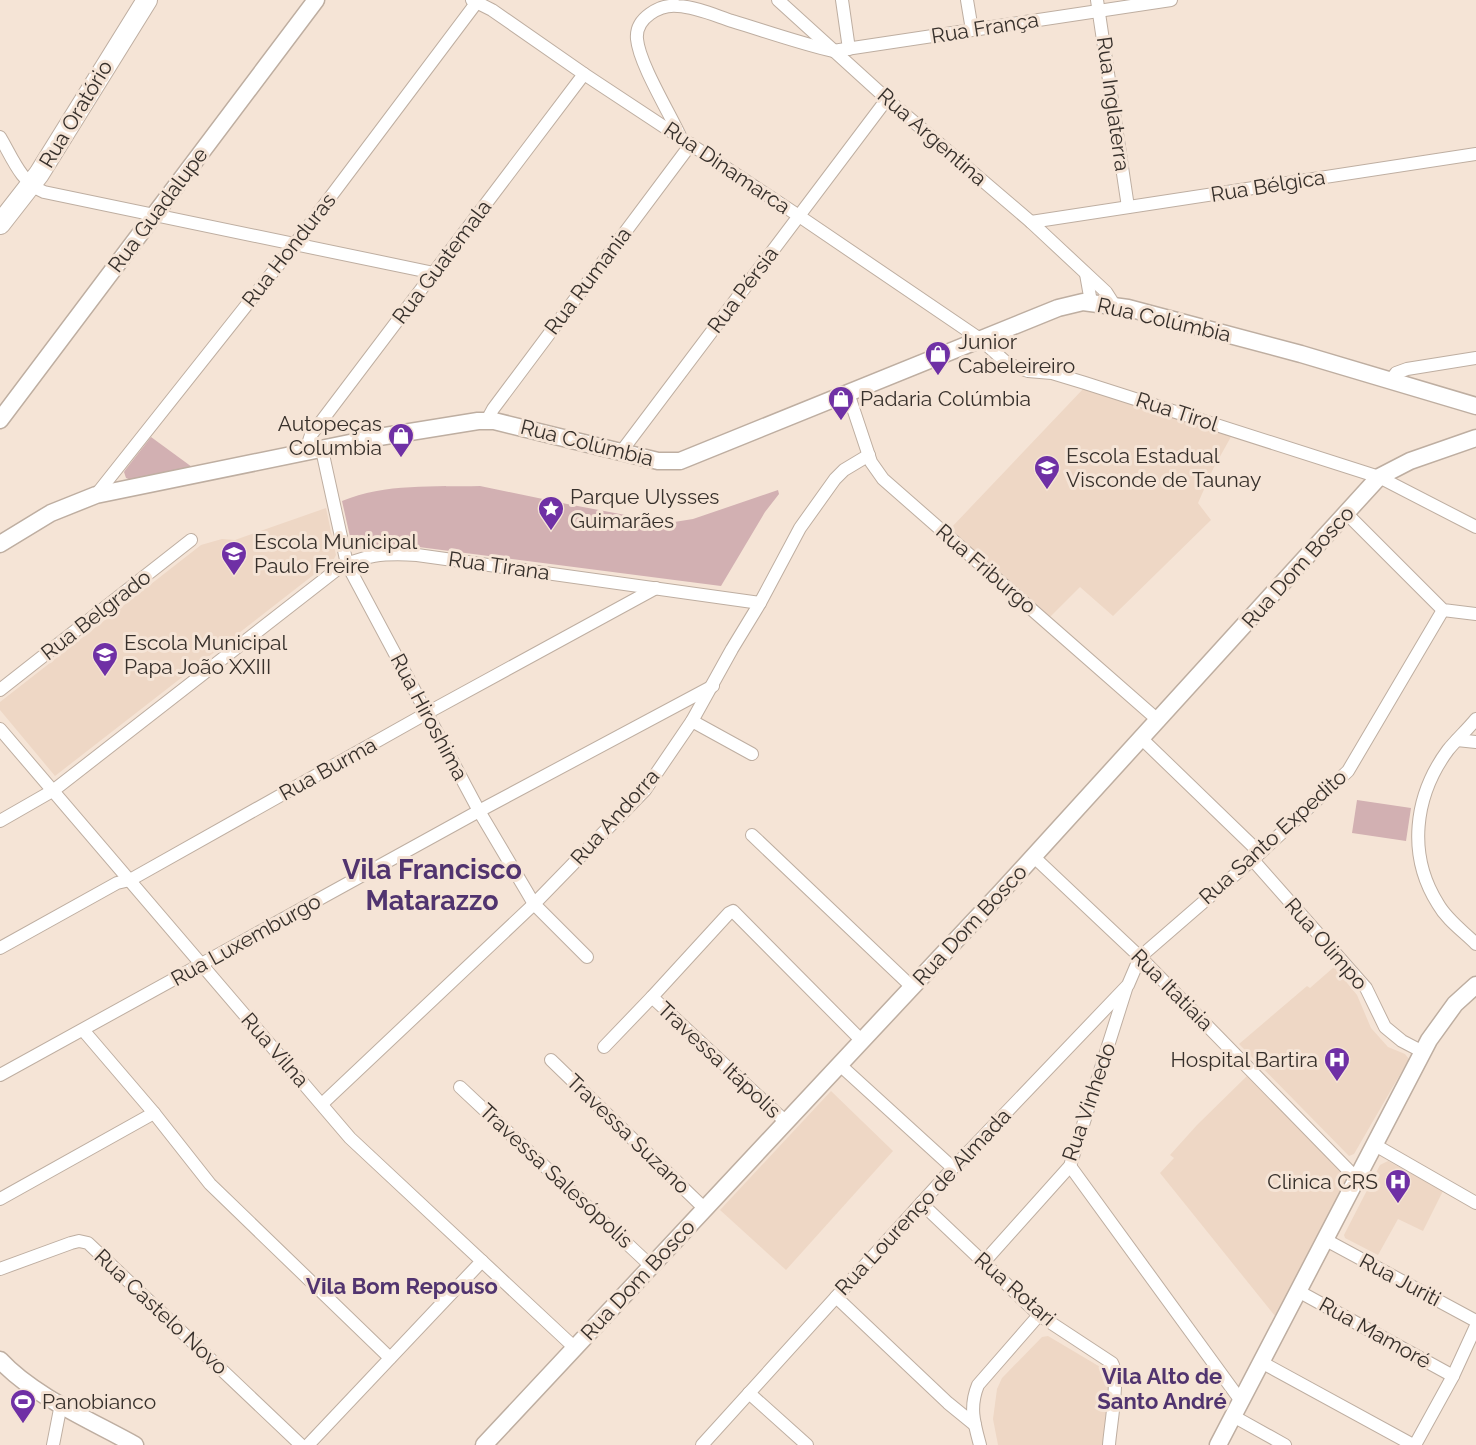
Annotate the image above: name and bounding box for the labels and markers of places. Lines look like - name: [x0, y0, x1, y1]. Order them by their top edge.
- place label: Junior Cabeleireiro: [958, 329, 1075, 378]
- shop icon: Junior Cabeleireiro: [923, 339, 953, 377]
- shop icon: Padaria Colúmbia: [826, 384, 856, 422]
- place label: Padaria Colúmbia: [860, 386, 1031, 411]
- place label: Autopeças Columbia: [278, 411, 382, 460]
- shop icon: Autopeças Columbia: [386, 421, 416, 459]
- place label: Escola Estadual Visconde de Taunay: [1066, 443, 1261, 492]
- school or university icon: Escola Estadual Visconde de Taunay: [1032, 453, 1062, 491]
- place label: Parque Ulysses Guimarães: [570, 484, 720, 533]
- place icon: Parque Ulysses Guimarães: [536, 494, 566, 532]
- place label: Escola Municipal Paulo Freire: [254, 529, 418, 578]
- school or university icon: Escola Municipal Paulo Freire: [219, 539, 249, 577]
- place label: Escola Municipal Papa João XXIII: [124, 630, 288, 679]
- school or university icon: Escola Municipal Papa João XXIII: [90, 640, 120, 678]
- hospital icon: Hospital Bartira: [1322, 1045, 1352, 1083]
- place label: Hospital Bartira: [1170, 1047, 1318, 1072]
- hospital icon: Clinica CRS: [1383, 1167, 1413, 1205]
- place label: Clinica CRS: [1267, 1169, 1378, 1194]
- sports icon: Panobianco: [8, 1387, 38, 1425]
- place label: Panobianco: [42, 1389, 156, 1414]

